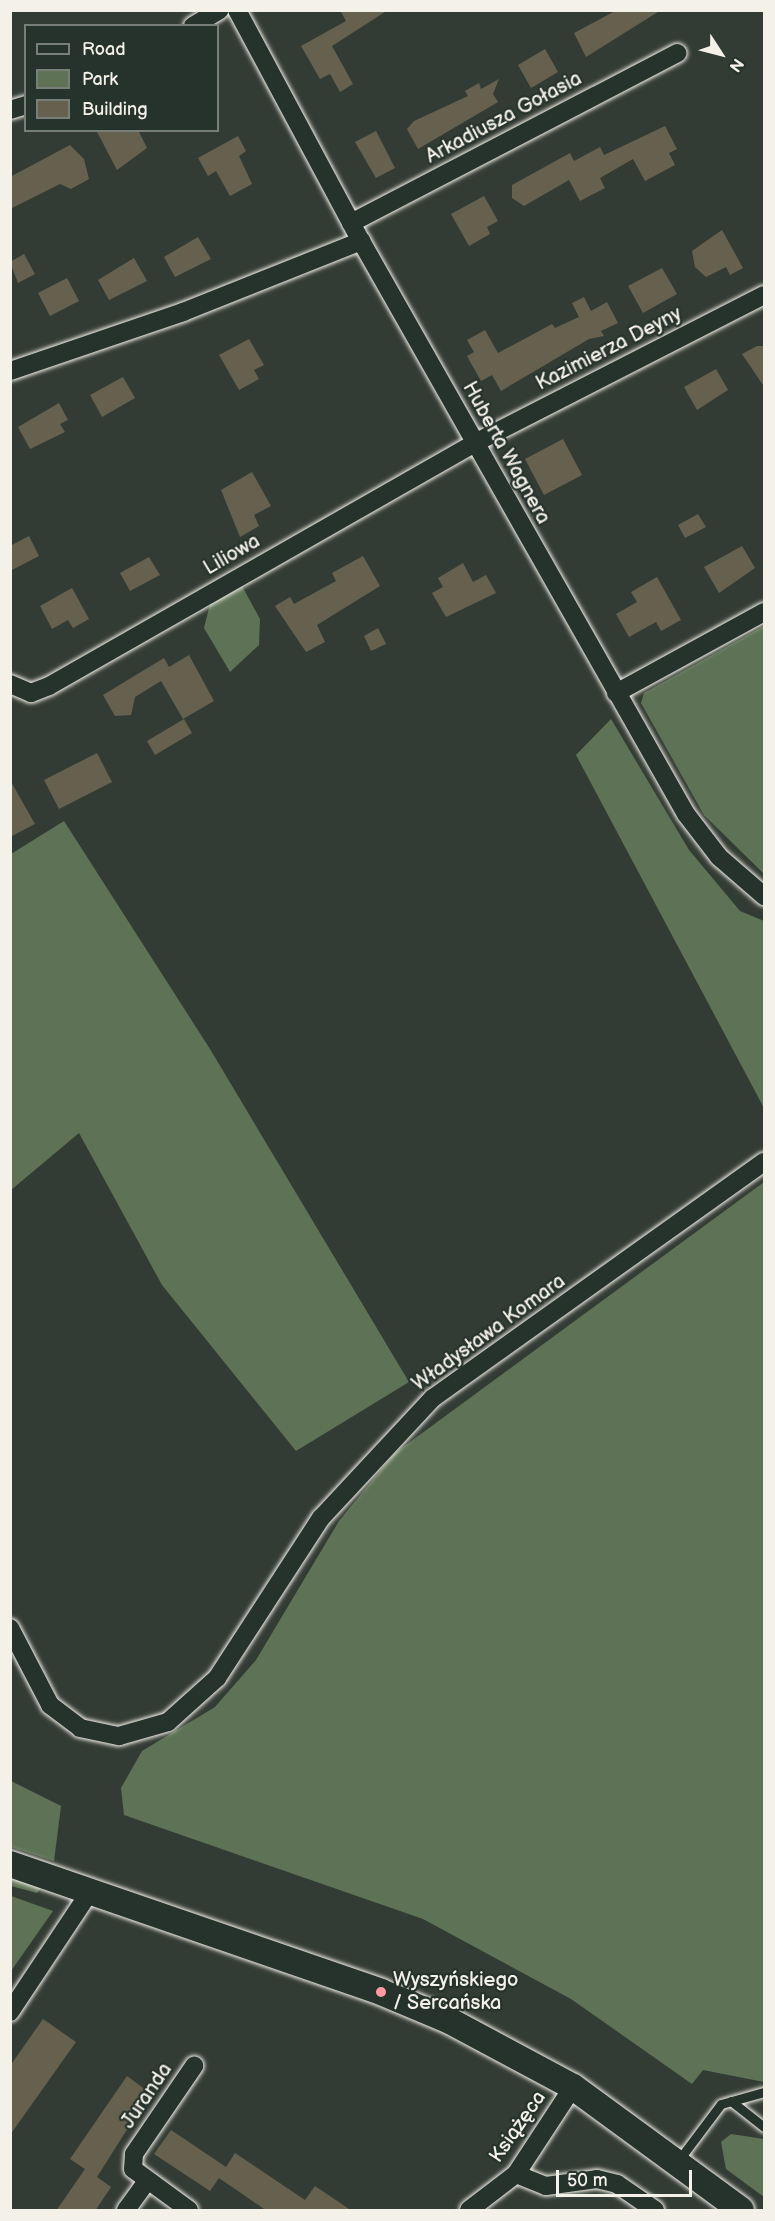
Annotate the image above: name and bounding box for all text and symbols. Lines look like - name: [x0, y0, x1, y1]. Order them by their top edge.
- legend: [24, 24, 219, 132]
- north arrow: [691, 24, 751, 84]
- text: Road: [82, 39, 126, 60]
- text: N: [725, 54, 747, 75]
- street label: Arkadiusza Gołasia: [422, 67, 586, 169]
- text: Park: [82, 69, 118, 90]
- text: Building: [82, 99, 148, 120]
- street label: Kazimierza Deyny: [532, 302, 686, 396]
- street label: Huberta Wagnera: [457, 377, 555, 529]
- street label: Liliowa: [200, 529, 264, 581]
- street label: Władysława Komara: [408, 1269, 570, 1397]
- place label: Wyszyńskiego / Sercańska: [393, 1968, 518, 2015]
- marker: Wyszyńskiego / Sercańska: [374, 1985, 388, 1999]
- street label: Juranda: [116, 2059, 178, 2133]
- street label: Książęca: [485, 2087, 551, 2167]
- scale bar: [559, 2158, 696, 2196]
- text: 50 m: [567, 2170, 608, 2191]

